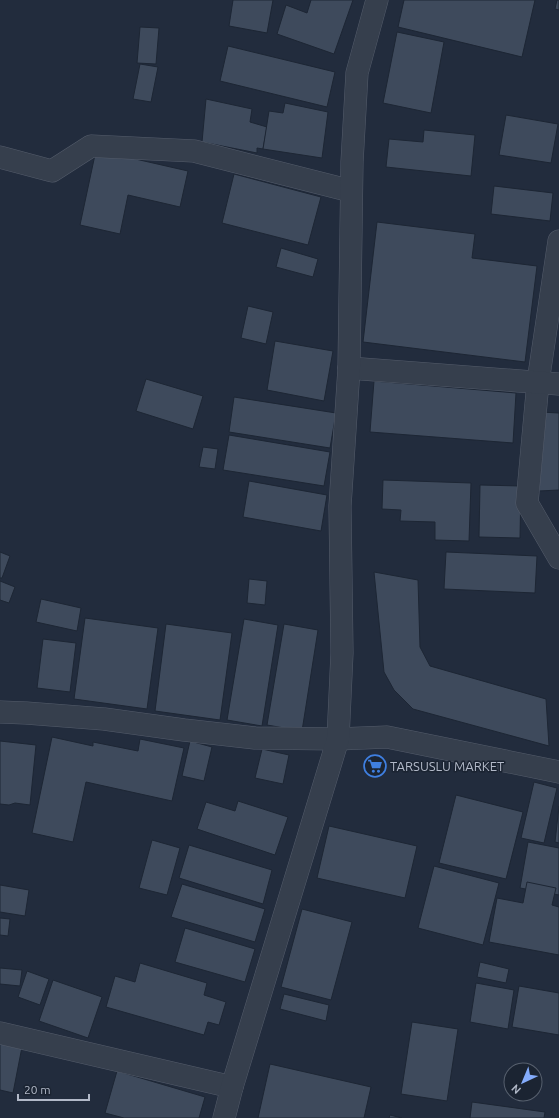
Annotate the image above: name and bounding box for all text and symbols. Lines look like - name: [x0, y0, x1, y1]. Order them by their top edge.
- supermarket icon: TARSUSLU MARKET: [362, 753, 388, 779]
- place label: TARSUSLU MARKET: [390, 759, 504, 773]
- north arrow: [503, 1062, 543, 1102]
- scale bar: [18, 1076, 89, 1102]
- text: N: [509, 1082, 523, 1096]
- text: 20 m: [24, 1083, 51, 1096]

